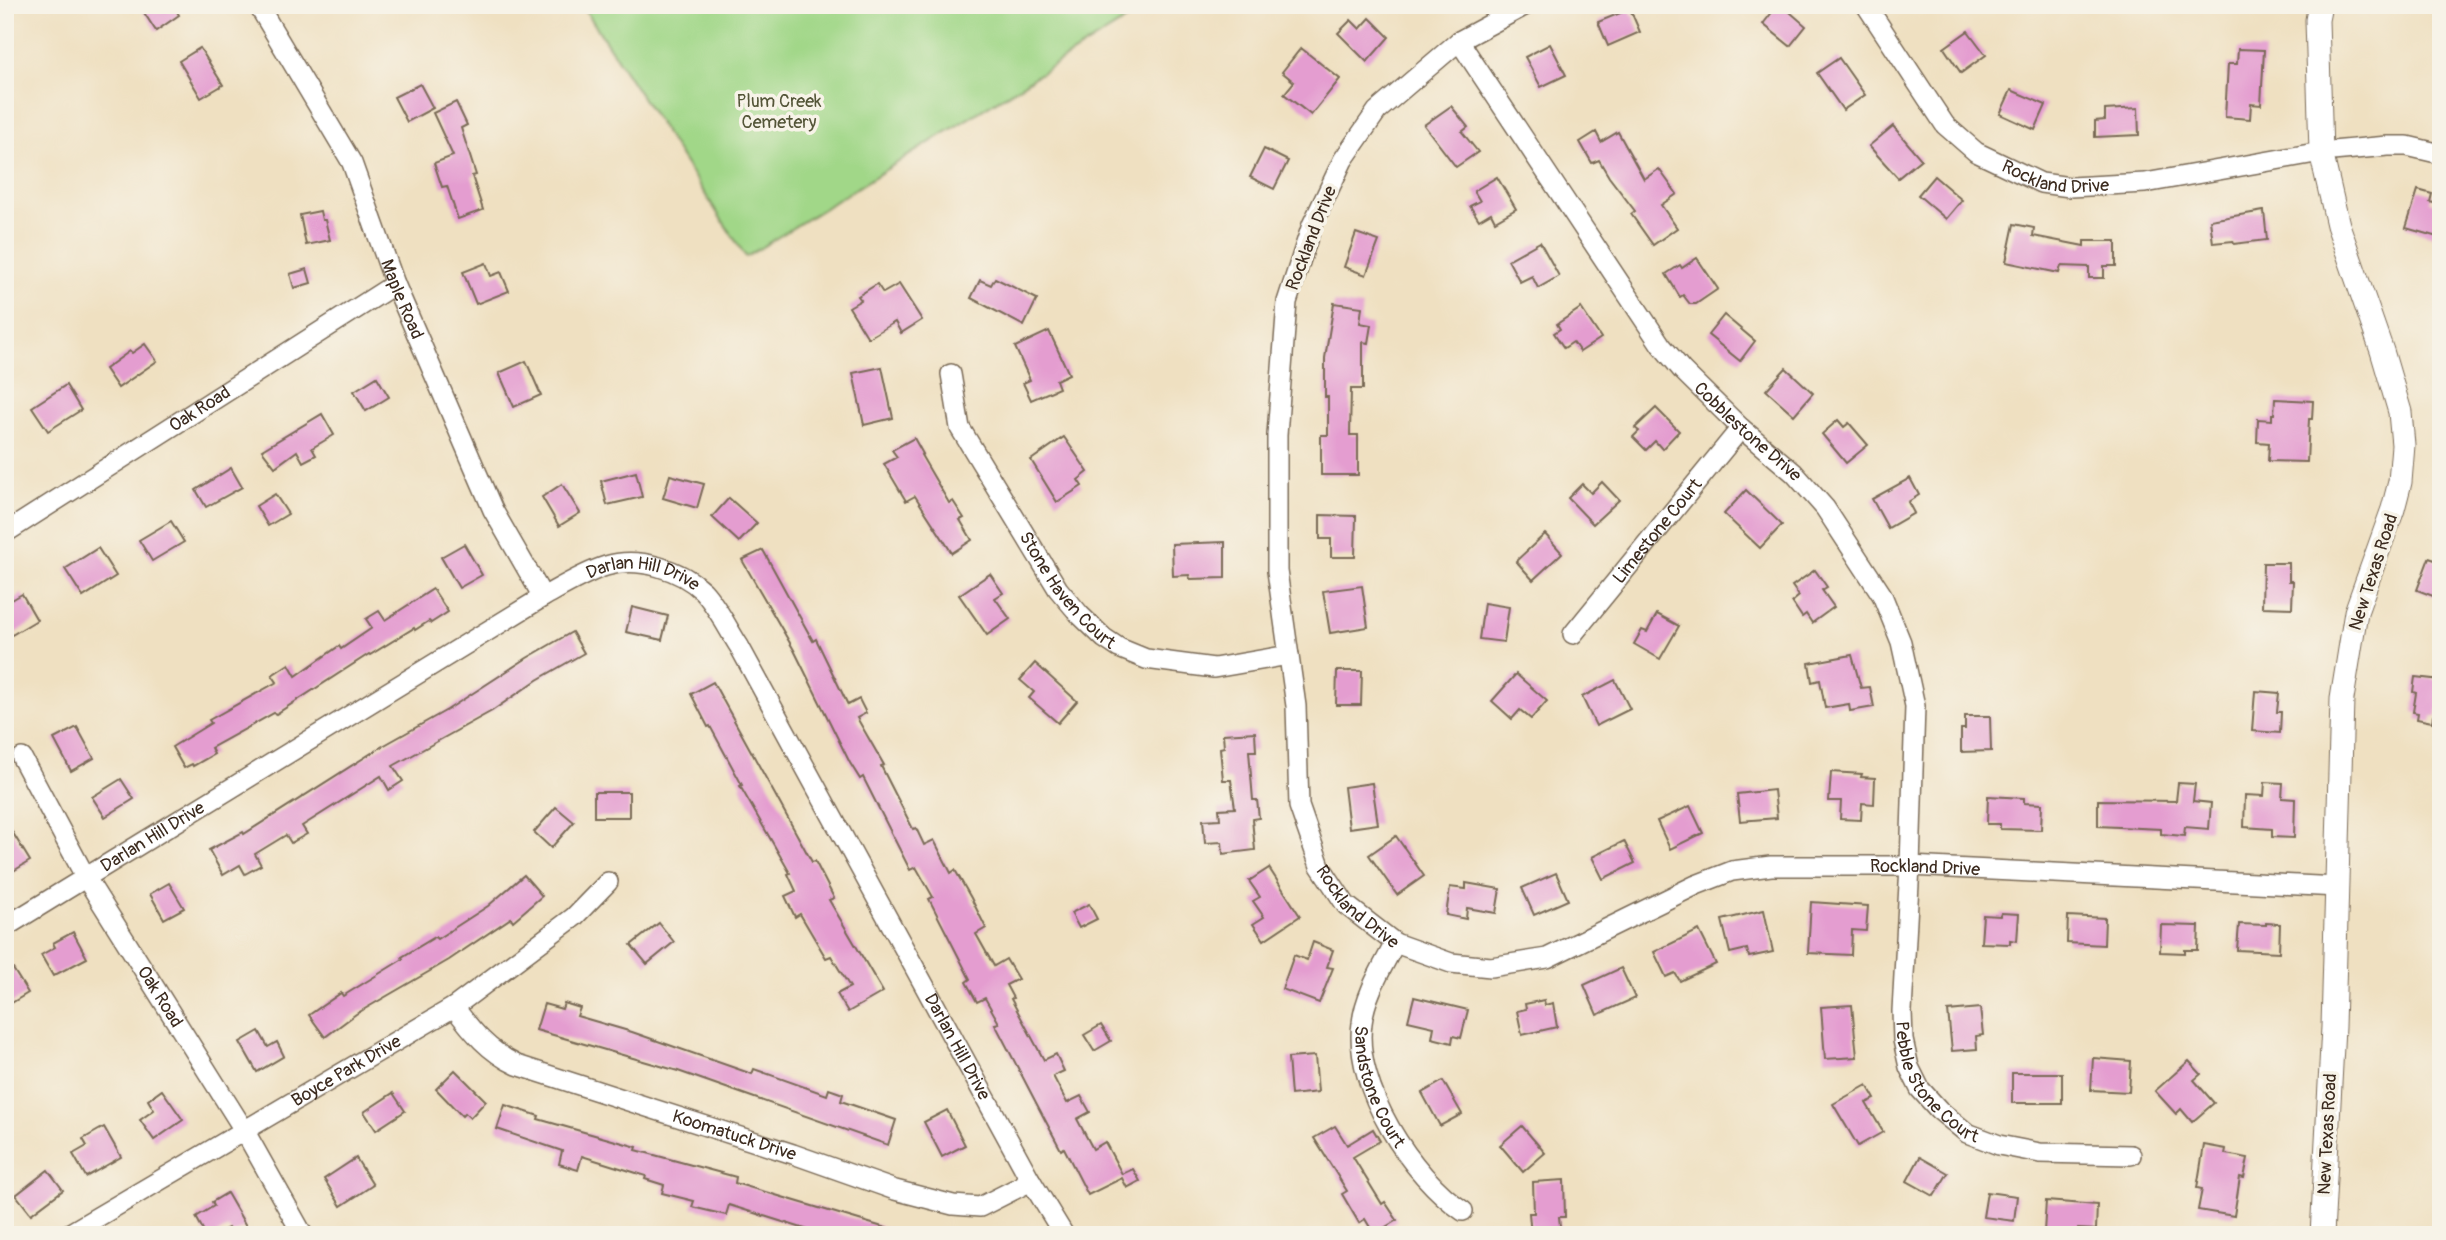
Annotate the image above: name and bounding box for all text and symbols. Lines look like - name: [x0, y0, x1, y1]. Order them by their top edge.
- park label: Plum Creek Cemetery: [736, 90, 822, 134]
- street label: Rockland Drive: [1998, 155, 2110, 199]
- street label: Rockland Drive: [1281, 183, 1342, 294]
- street label: Maple Road: [375, 256, 429, 343]
- street label: Cobblestone Drive: [1689, 377, 1807, 486]
- street label: Oak Road: [165, 381, 235, 437]
- street label: Limestone Court: [1608, 473, 1708, 589]
- street label: New Texas Road: [2344, 511, 2403, 633]
- street label: Stone Haven Court: [1014, 527, 1120, 655]
- street label: Darlan Hill Drive: [583, 552, 705, 596]
- street label: Darlan Hill Drive: [96, 796, 209, 878]
- street label: Rockland Drive: [1870, 855, 1981, 881]
- street label: Rockland Drive: [1311, 861, 1404, 954]
- street label: Oak Road: [132, 962, 188, 1032]
- street label: Darlan Hill Drive: [919, 990, 996, 1104]
- street label: Pebble Stone Court: [1890, 1021, 1982, 1149]
- street label: Sandstone Court: [1349, 1025, 1410, 1153]
- street label: Boyce Park Drive: [287, 1030, 406, 1112]
- street label: New Texas Road: [2313, 1073, 2342, 1195]
- street label: Koomatuck Drive: [669, 1105, 799, 1166]

